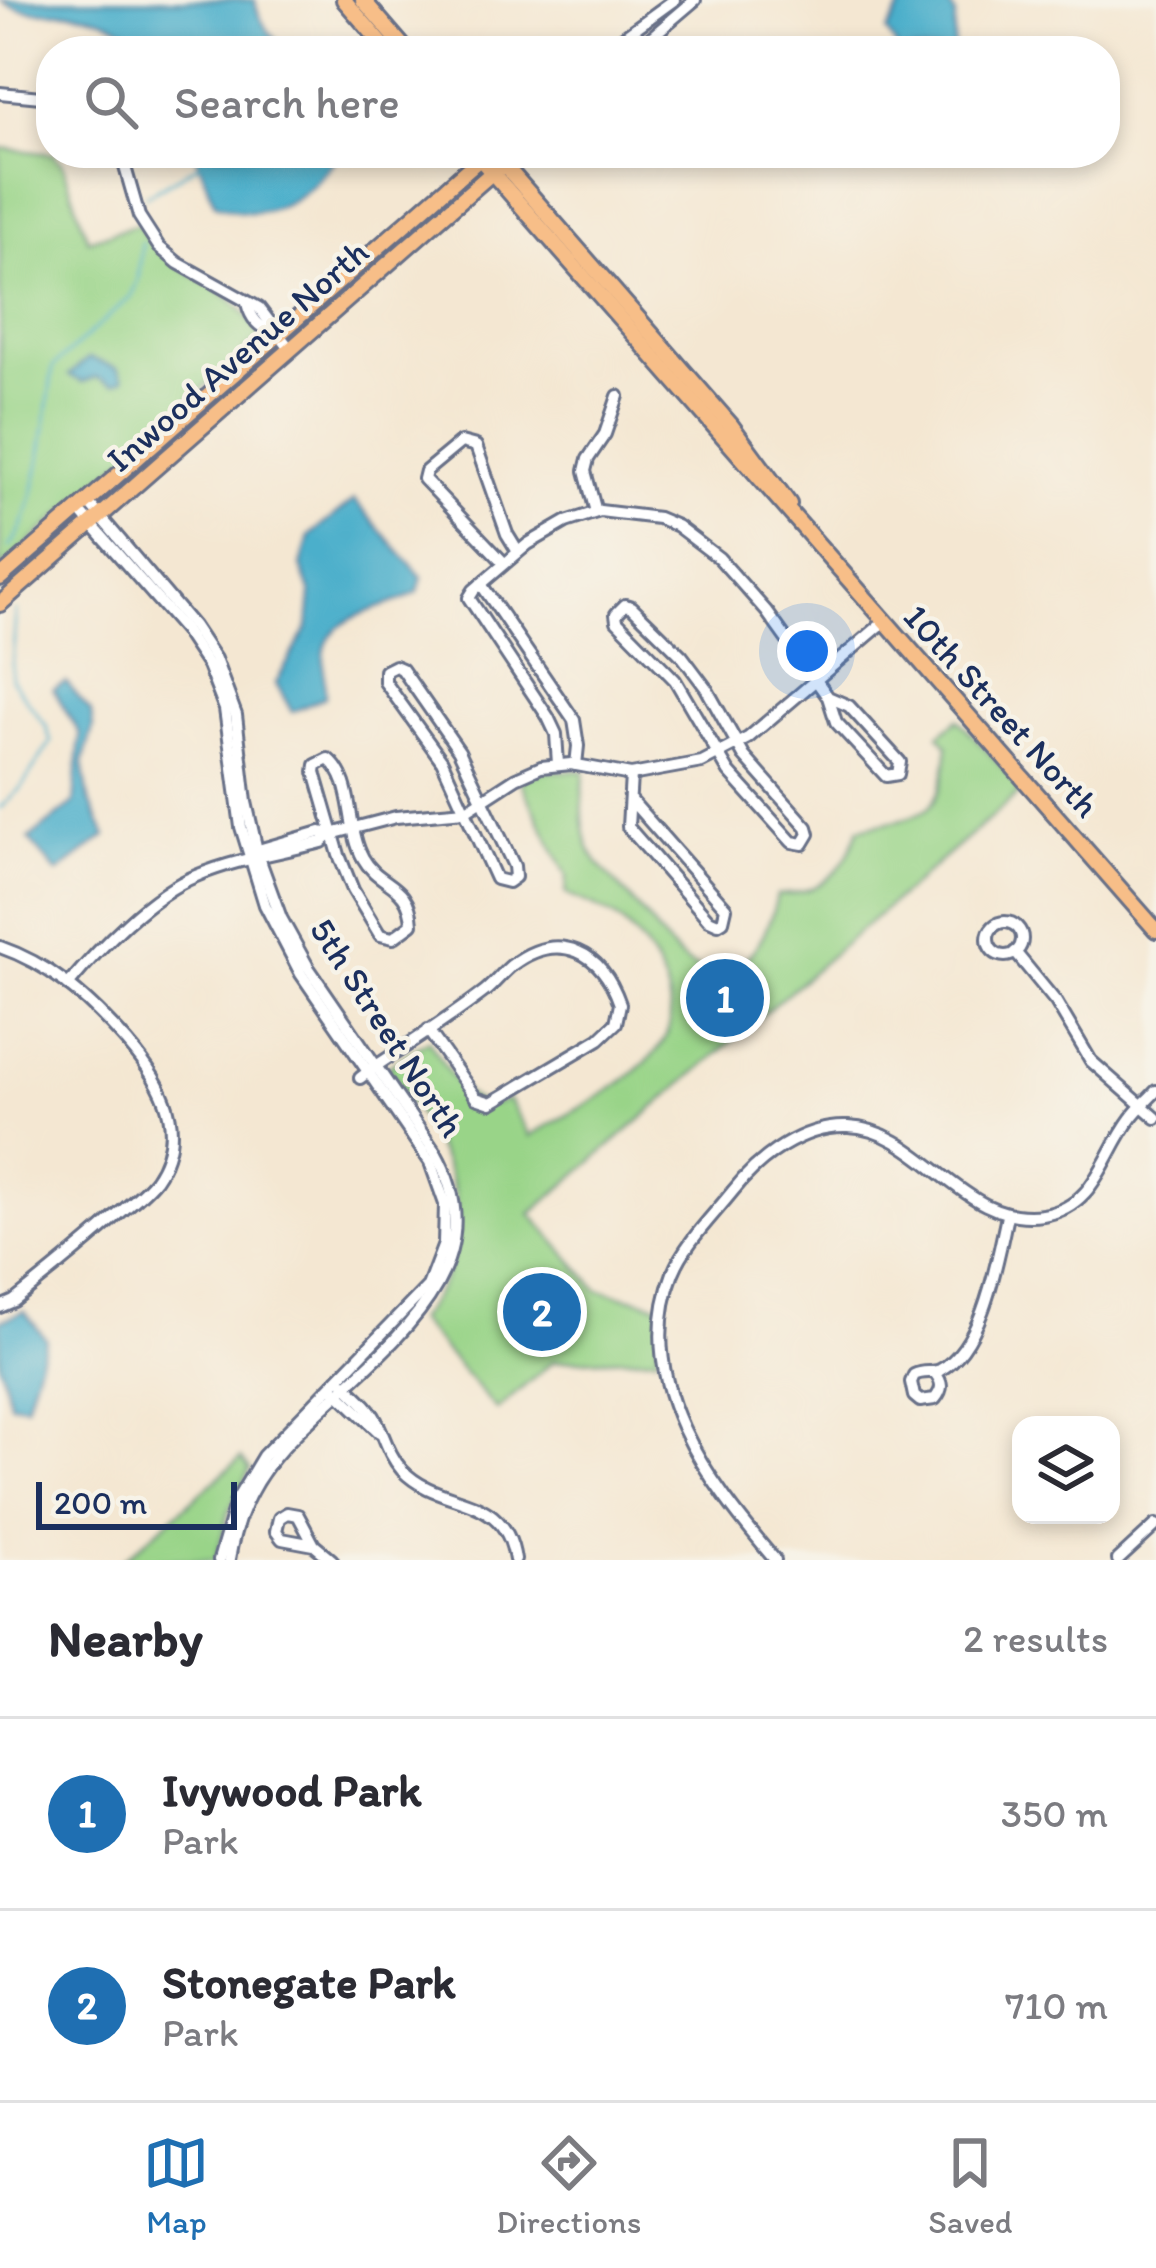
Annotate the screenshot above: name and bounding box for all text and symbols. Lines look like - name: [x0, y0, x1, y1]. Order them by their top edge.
- search box: [36, 36, 1120, 168]
- icon: search: [78, 69, 144, 135]
- text: Search here: [174, 75, 400, 129]
- street label: Inwood Avenue North: [98, 230, 377, 481]
- street label: 10th Street North: [895, 595, 1108, 826]
- your location: [777, 621, 837, 681]
- street label: 5th Street North: [301, 910, 474, 1145]
- pin: 1: [686, 953, 764, 1043]
- pin: 2: [503, 1267, 581, 1357]
- map controls: [1012, 1416, 1120, 1524]
- button: layers: [1012, 1416, 1120, 1524]
- scale bar: [36, 1476, 237, 1529]
- text: 200 m: [54, 1483, 147, 1522]
- text: Nearby: [48, 1608, 203, 1669]
- text: 2 results: [963, 1615, 1108, 1662]
- text: Ivywood Park: [162, 1763, 422, 1817]
- text: 1: [78, 1790, 96, 1837]
- text: 350 m: [1001, 1790, 1108, 1837]
- text: Park: [162, 1817, 239, 1864]
- text: Stonegate Park: [162, 1955, 456, 2009]
- text: 2: [77, 1982, 97, 2029]
- text: 710 m: [1005, 1982, 1108, 2029]
- text: Park: [162, 2009, 239, 2056]
- tab: Map: [143, 2130, 209, 2241]
- tab: Directions: [496, 2130, 641, 2241]
- tab: Saved: [928, 2130, 1013, 2241]

